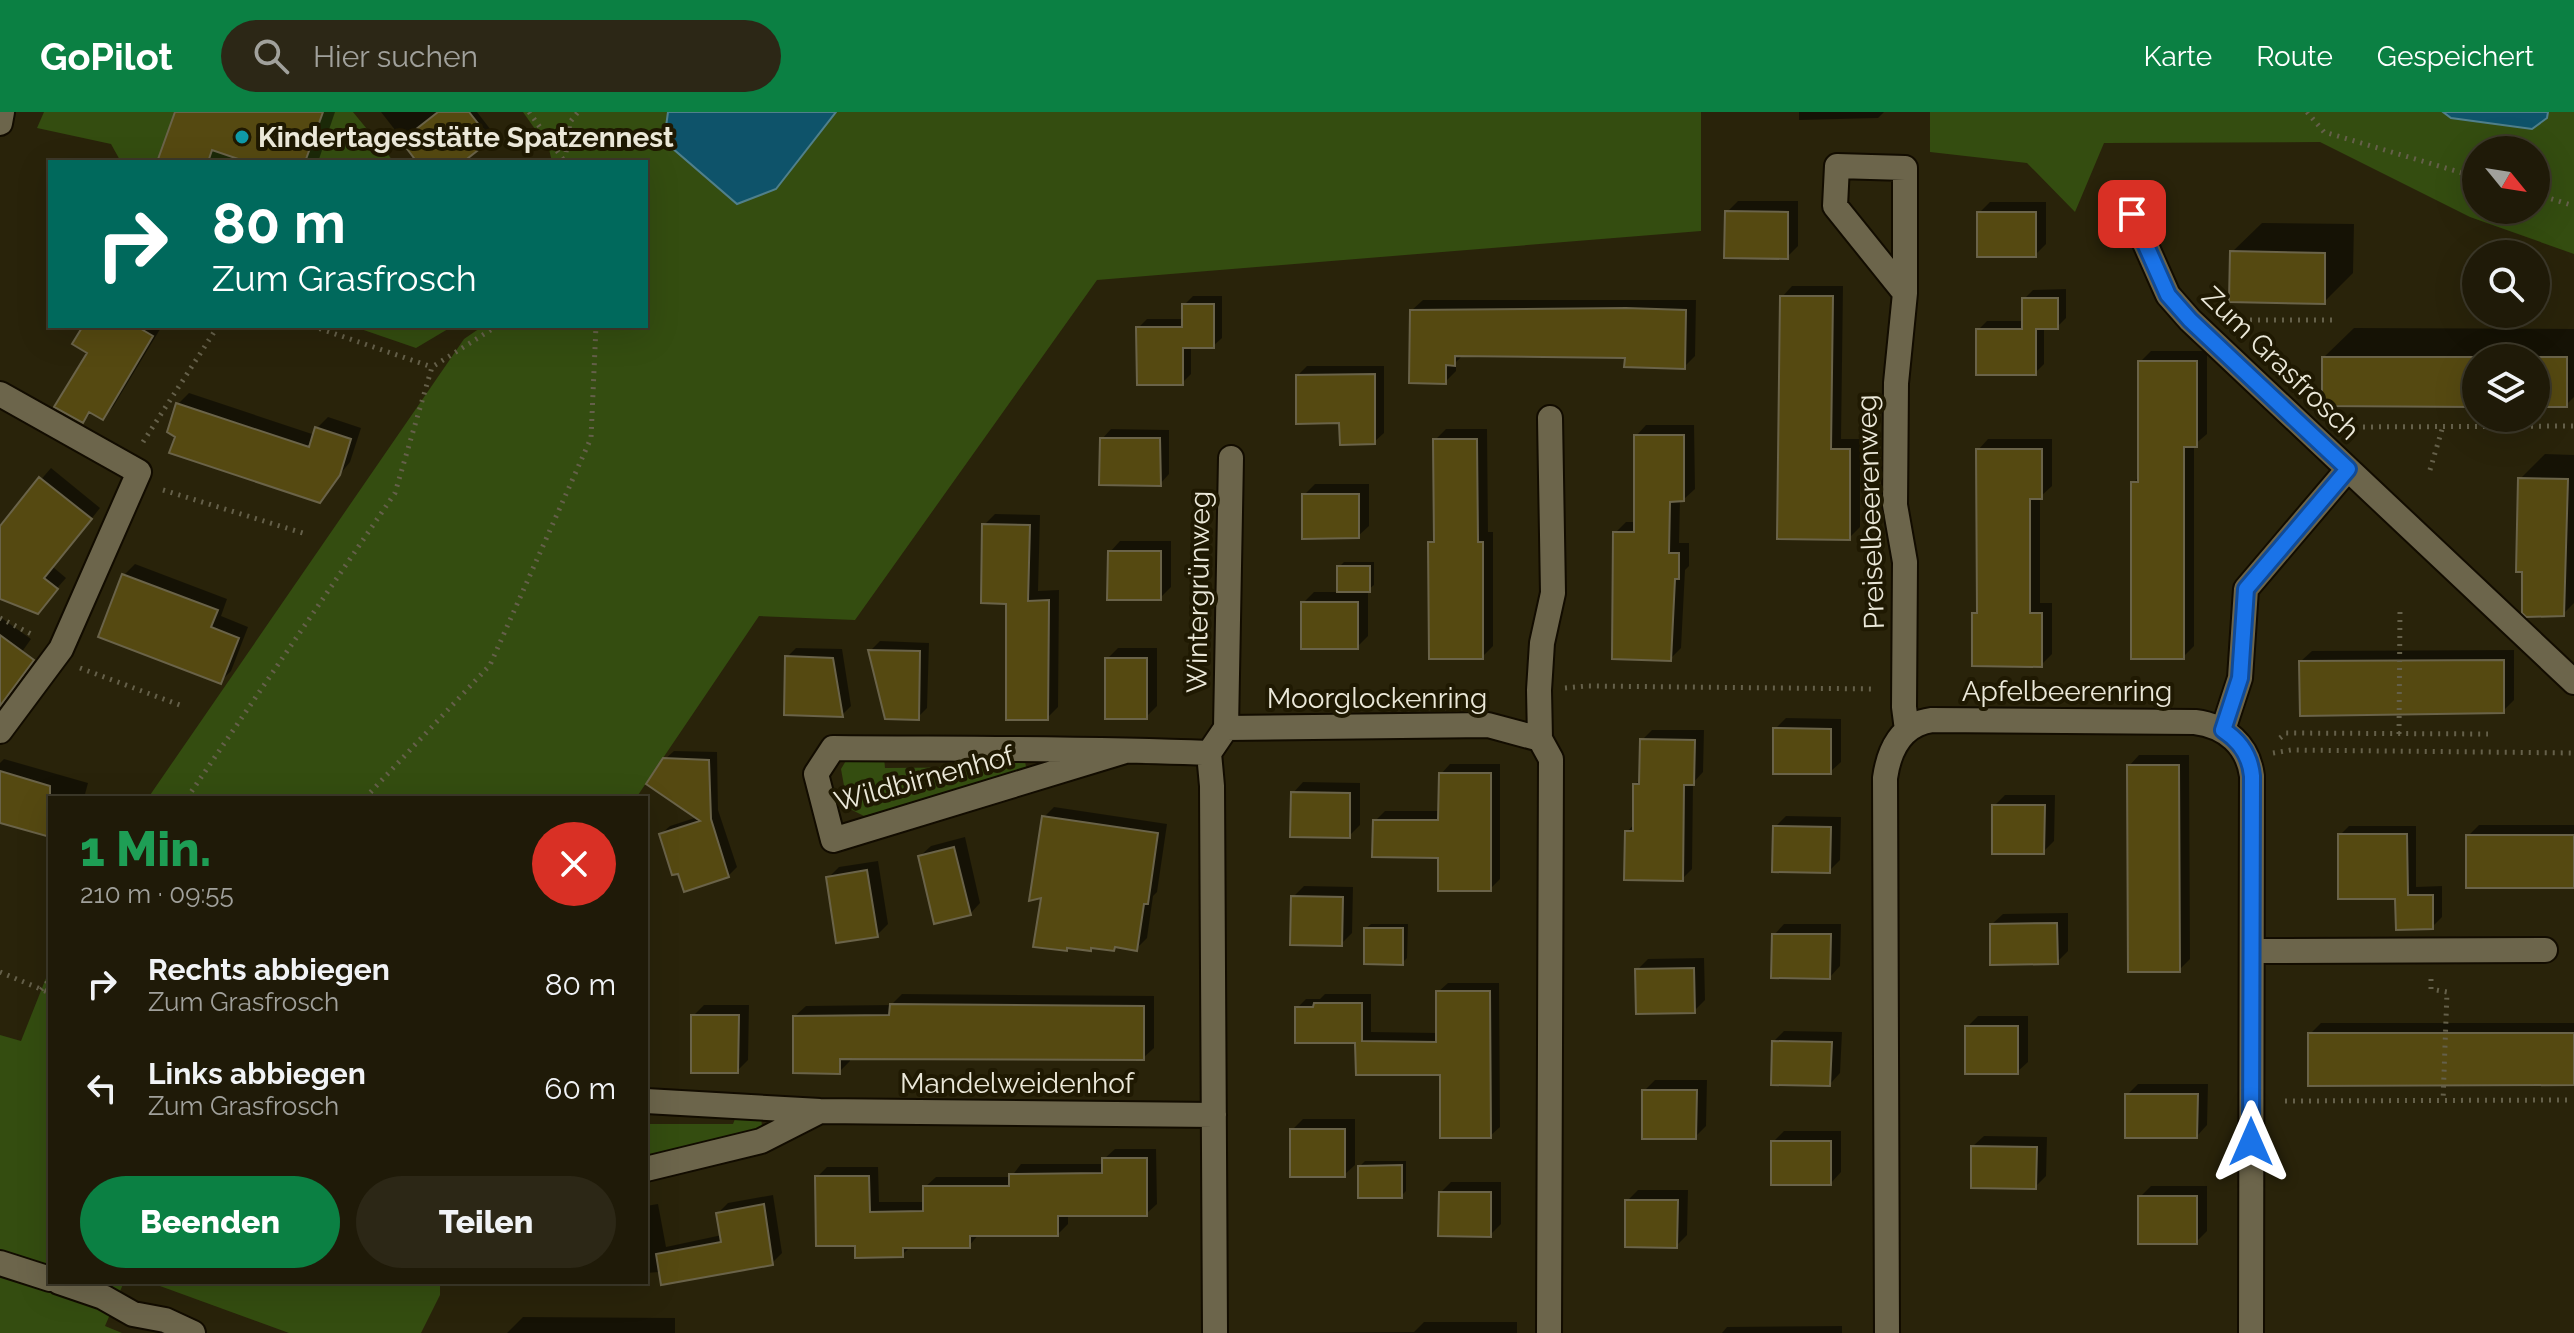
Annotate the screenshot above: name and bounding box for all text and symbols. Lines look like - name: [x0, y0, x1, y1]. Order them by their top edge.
- search box: [221, 20, 781, 92]
- text: GoPilot: [40, 34, 173, 79]
- icon: search: [249, 34, 293, 78]
- text: Hier suchen: [313, 39, 478, 74]
- text: Karte: [2143, 40, 2212, 73]
- text: Route: [2256, 40, 2333, 73]
- text: Gespeichert: [2377, 40, 2534, 73]
- place label: Kindertagesstätte Spatzennest: [258, 121, 674, 154]
- marker: Kindertagesstätte Spatzennest: [233, 128, 251, 146]
- north arrow: [2462, 136, 2550, 224]
- map controls: [2462, 136, 2550, 432]
- pin: [2098, 180, 2166, 248]
- text: 80 m: [212, 190, 346, 256]
- icon: right: [80, 192, 184, 296]
- icon: arrive: [2110, 192, 2154, 236]
- button: search: [2462, 240, 2550, 328]
- text: Zum Grasfrosch: [212, 257, 477, 299]
- street label: Zum Grasfrosch: [2195, 280, 2366, 447]
- button: layers: [2462, 344, 2550, 432]
- street label: Preiselbeerenweg: [1850, 394, 1891, 630]
- street label: Wintergrünweg: [1180, 491, 1217, 693]
- street label: Apfelbeerenring: [1962, 675, 2172, 708]
- street label: Moorglockenring: [1267, 682, 1487, 715]
- street label: Wildbirnenhof: [831, 738, 1019, 818]
- text: 1 Min.: [80, 821, 211, 877]
- button: close: [532, 822, 616, 906]
- text: 210 m · 09:55: [80, 879, 234, 909]
- text: Rechts abbiegen: [148, 952, 390, 987]
- icon: right: [80, 962, 124, 1006]
- text: 80 m: [545, 967, 616, 1002]
- text: Zum Grasfrosch: [148, 987, 339, 1017]
- text: Links abbiegen: [148, 1056, 366, 1091]
- icon: left: [80, 1066, 124, 1110]
- street label: Mandelweidenhof: [900, 1067, 1136, 1100]
- text: 60 m: [544, 1071, 616, 1106]
- text: Zum Grasfrosch: [148, 1091, 339, 1121]
- position arrow: [2209, 1100, 2293, 1184]
- button: Beenden: [80, 1176, 340, 1268]
- button: Teilen: [356, 1176, 616, 1268]

